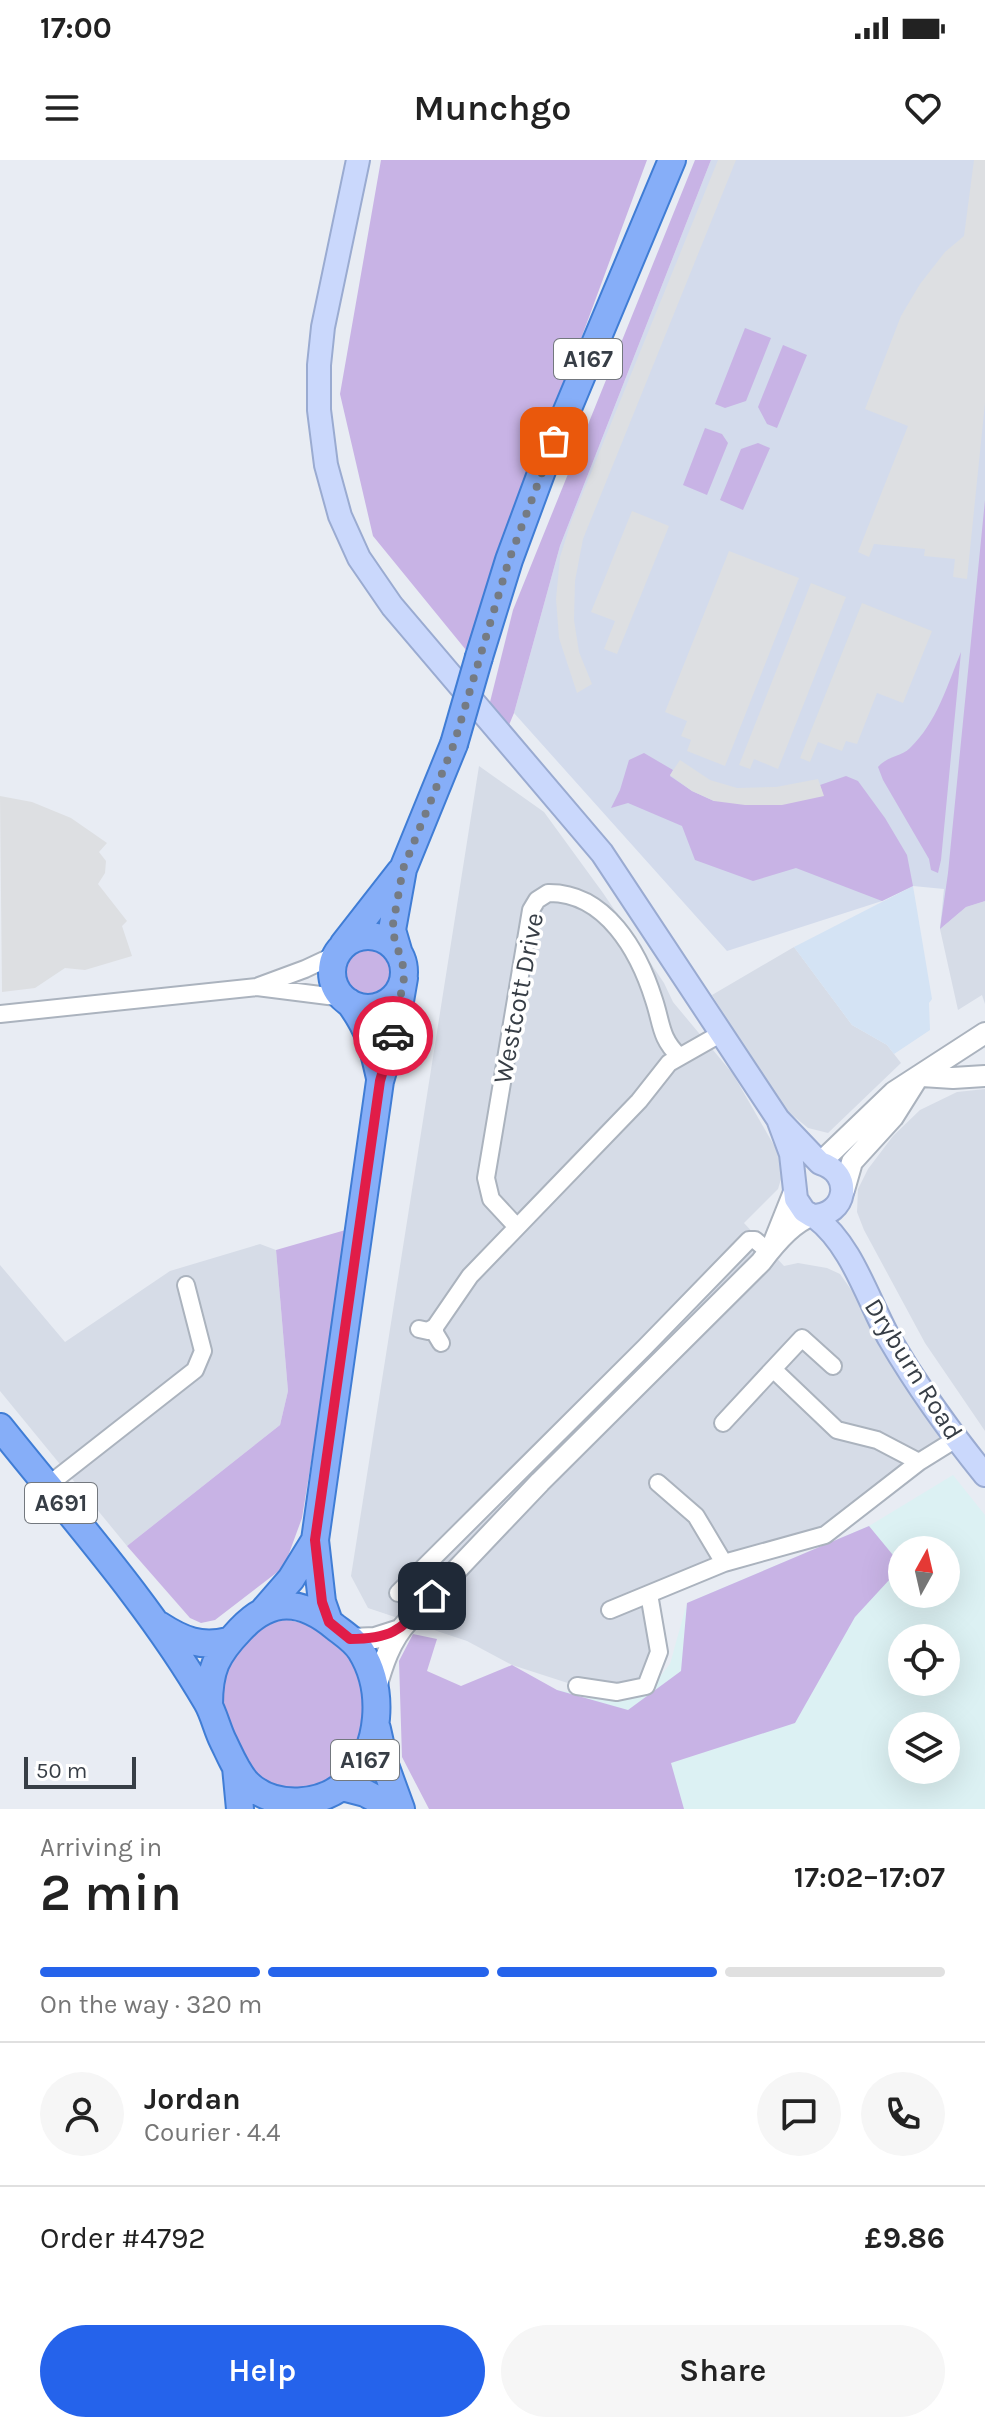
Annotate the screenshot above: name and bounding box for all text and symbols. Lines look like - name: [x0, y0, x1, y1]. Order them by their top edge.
- text: 17:00: [40, 10, 112, 46]
- icon: menu: [40, 86, 84, 130]
- icon: heart: [901, 86, 945, 130]
- text: Munchgo: [414, 87, 571, 129]
- road number: A167: [554, 339, 622, 379]
- pin: [520, 407, 588, 475]
- icon: bag: [532, 419, 576, 463]
- street label: Westcott Drive: [487, 910, 550, 1086]
- courier: [353, 996, 433, 1076]
- icon: car: [371, 1014, 415, 1058]
- street label: Dryburn Road: [858, 1293, 969, 1446]
- road number: A691: [25, 1483, 97, 1523]
- north arrow: [888, 1536, 960, 1608]
- map controls: [888, 1536, 960, 1784]
- pin: [398, 1562, 466, 1630]
- icon: home: [410, 1574, 454, 1618]
- button: locate: [888, 1624, 960, 1696]
- button: layers: [888, 1712, 960, 1784]
- road number: A167: [331, 1740, 399, 1780]
- scale bar: [24, 1753, 136, 1789]
- text: 50 m: [36, 1758, 87, 1784]
- text: Arriving in: [40, 1832, 162, 1863]
- text: 17:02–17:07: [794, 1859, 945, 1895]
- text: 2 min: [40, 1862, 182, 1923]
- text: On the way · 320 m: [40, 1989, 262, 2020]
- button: person: [40, 2072, 124, 2156]
- button: chat: [757, 2072, 841, 2156]
- button: phone: [861, 2072, 945, 2156]
- text: Jordan: [144, 2081, 241, 2117]
- text: Courier · 4.4: [144, 2117, 280, 2148]
- text: Order #4792: [40, 2220, 206, 2256]
- text: £9.86: [865, 2220, 945, 2256]
- button: Help: [40, 2325, 485, 2417]
- button: Share: [501, 2325, 945, 2417]

